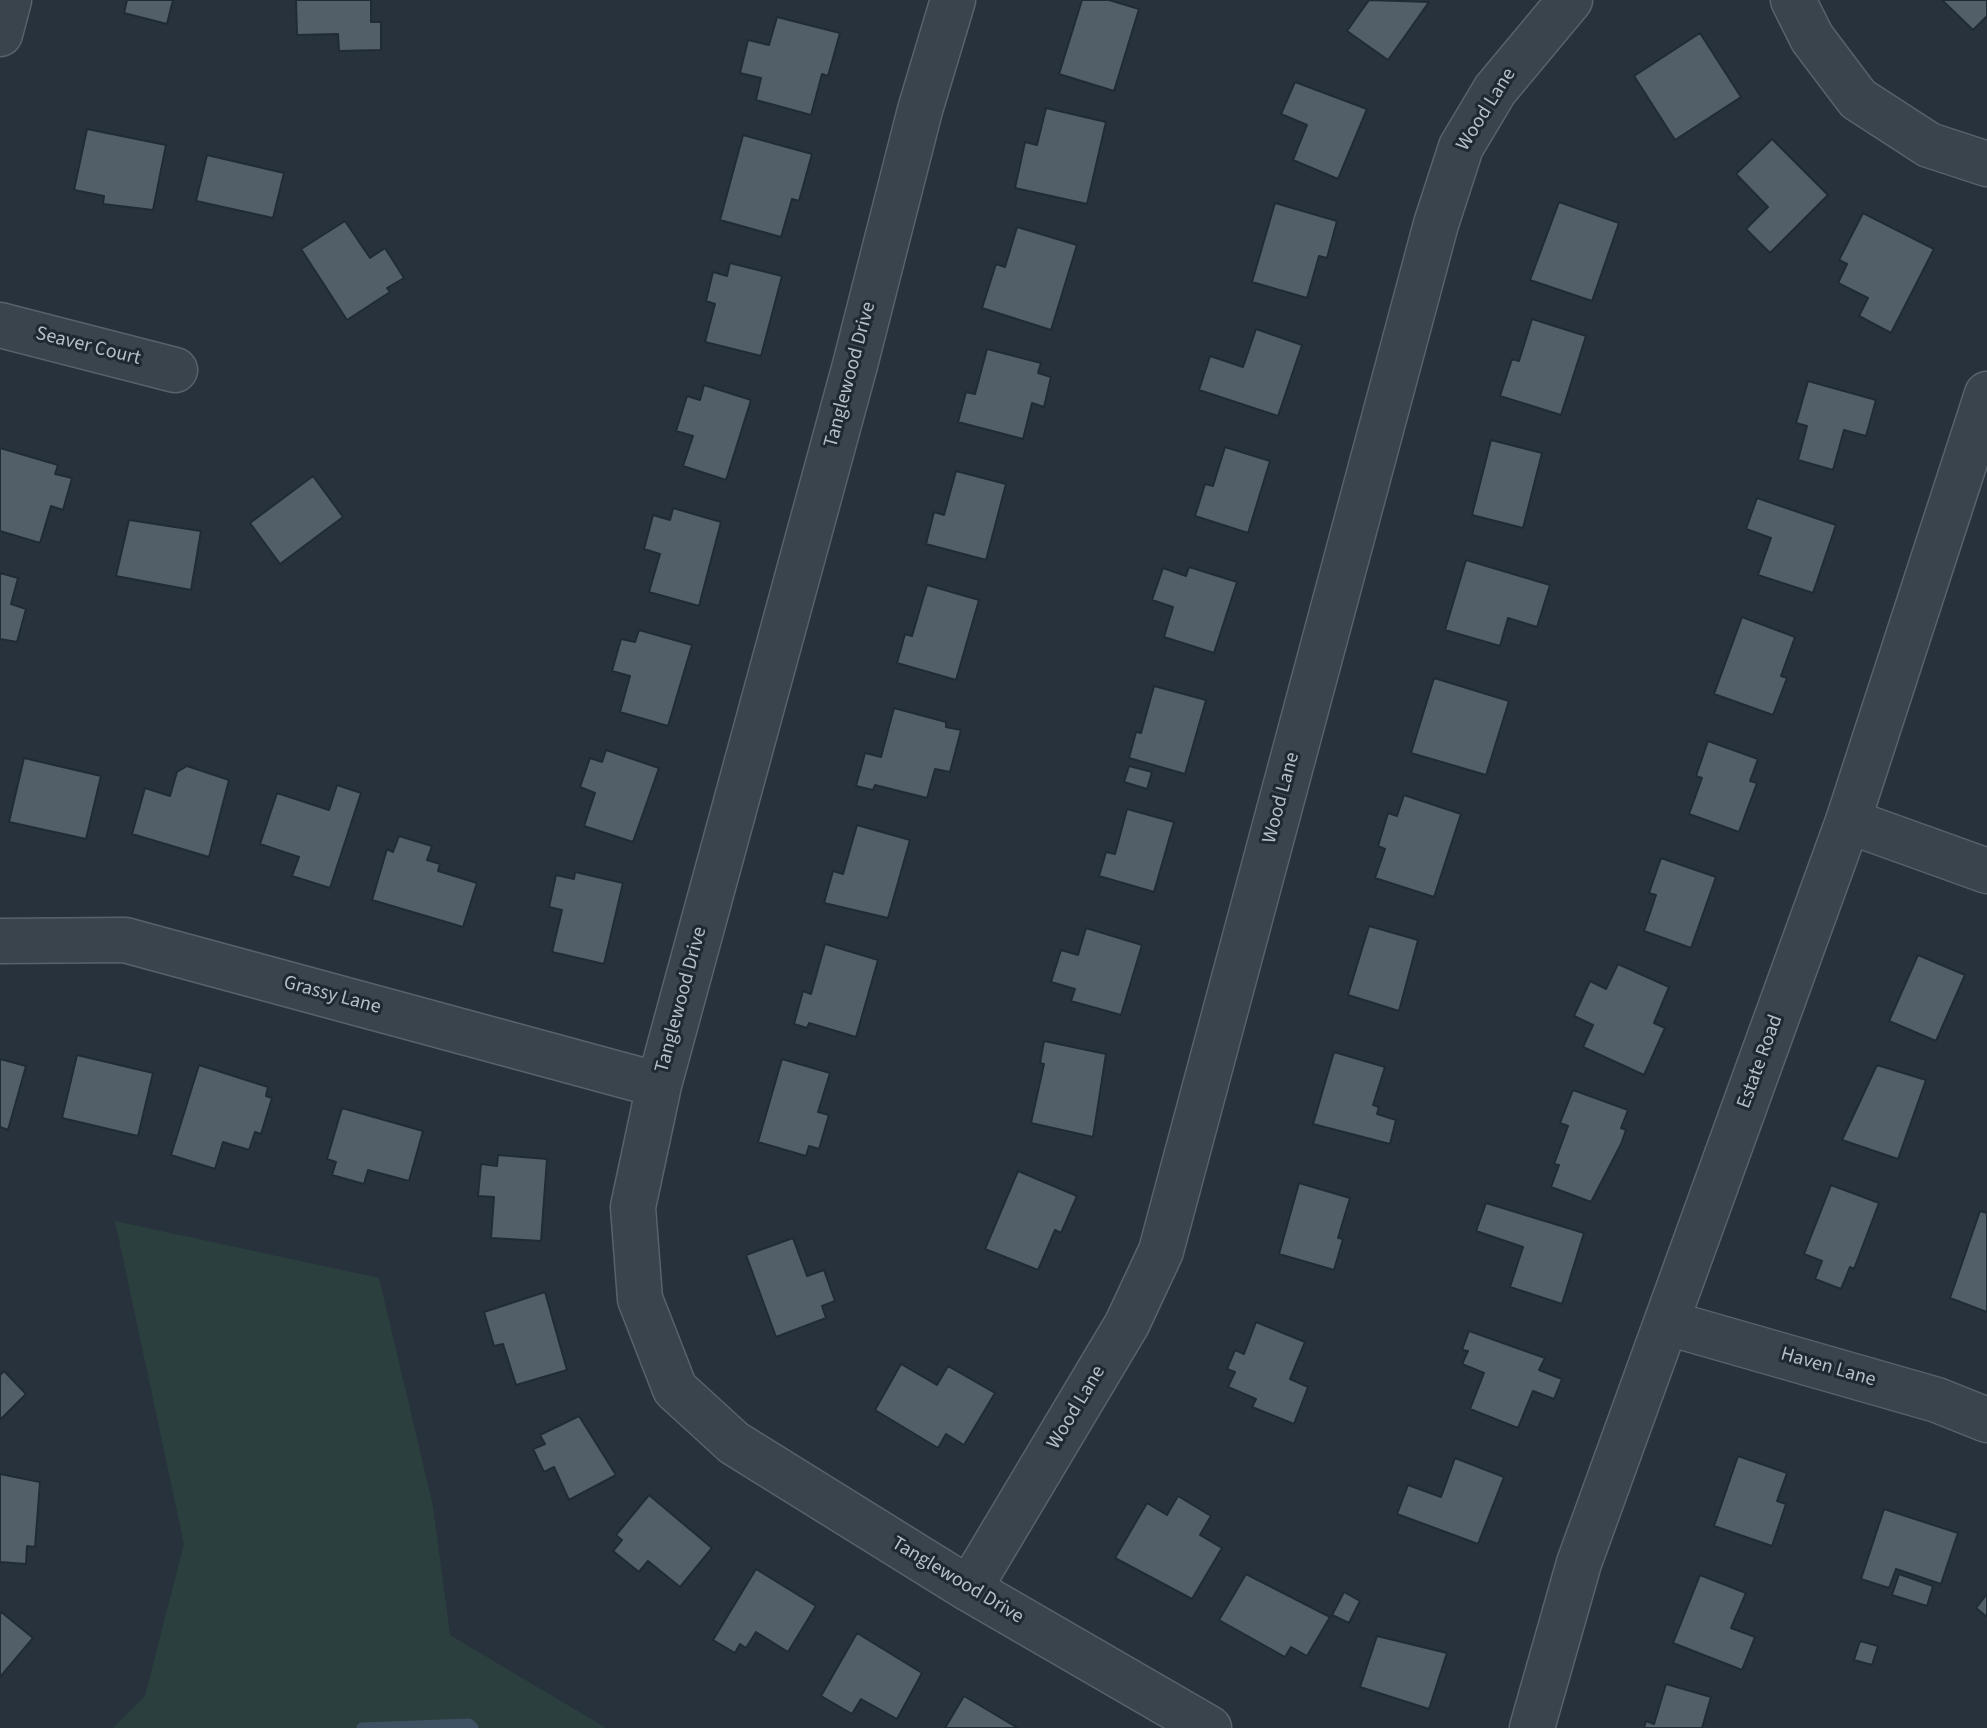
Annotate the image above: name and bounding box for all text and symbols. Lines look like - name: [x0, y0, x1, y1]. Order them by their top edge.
- street label: Wood Lane: [1452, 64, 1522, 156]
- street label: Tanglewood Drive: [820, 299, 882, 451]
- street label: Seaver Court: [33, 322, 143, 372]
- street label: Wood Lane: [1258, 750, 1306, 846]
- street label: Tanglewood Drive: [651, 924, 713, 1076]
- street label: Grassy Lane: [281, 972, 383, 1020]
- street label: Estate Road: [1733, 1012, 1789, 1112]
- street label: Haven Lane: [1778, 1343, 1878, 1393]
- street label: Wood Lane: [1043, 1362, 1111, 1454]
- street label: Tanglewood Drive: [887, 1532, 1027, 1630]

